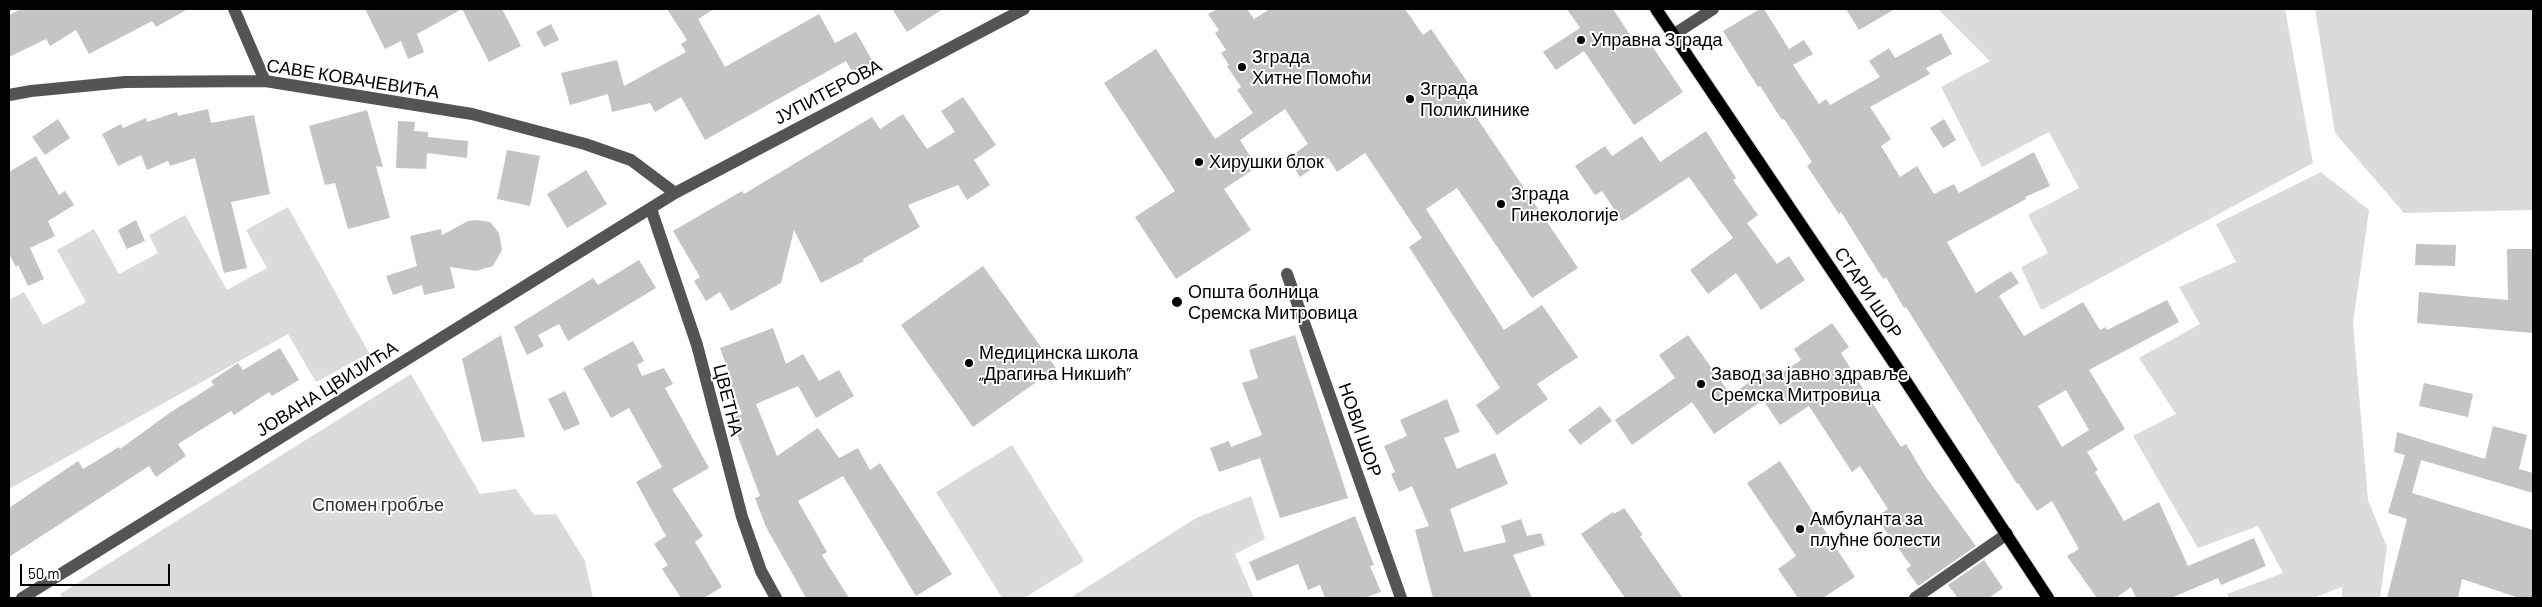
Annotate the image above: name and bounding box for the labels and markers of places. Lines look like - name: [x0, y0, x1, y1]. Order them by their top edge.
- place label: Управна Зграда: [1591, 29, 1722, 51]
- marker: Управна Зграда: [1575, 34, 1587, 46]
- place label: Зграда Хитне Помоћи: [1252, 46, 1371, 88]
- marker: Зграда Хитне Помоћи: [1236, 61, 1248, 73]
- place label: Зграда Поликлинике: [1420, 78, 1530, 120]
- marker: Зграда Поликлинике: [1404, 93, 1416, 105]
- place label: Хирушки блок: [1209, 151, 1324, 173]
- marker: Хирушки блок: [1193, 156, 1205, 168]
- place label: Зграда Гинекологије: [1511, 183, 1619, 225]
- marker: Зграда Гинекологије: [1495, 198, 1507, 210]
- place label: Општа болница Сремска Митровица: [1188, 281, 1358, 324]
- marker: Општа болница Сремска Митровица: [1170, 295, 1184, 309]
- place label: Медицинска школа „Драгиња Никшић”: [979, 342, 1138, 384]
- marker: Медицинска школа „Драгиња Никшић”: [963, 357, 975, 369]
- place label: Завод за јавно здравље Сремска Митровица: [1711, 363, 1908, 406]
- marker: Завод за јавно здравље Сремска Митровица: [1695, 378, 1707, 390]
- place label: Амбуланта за плућне болести: [1810, 508, 1941, 550]
- marker: Амбуланта за плућне болести: [1794, 523, 1806, 535]

